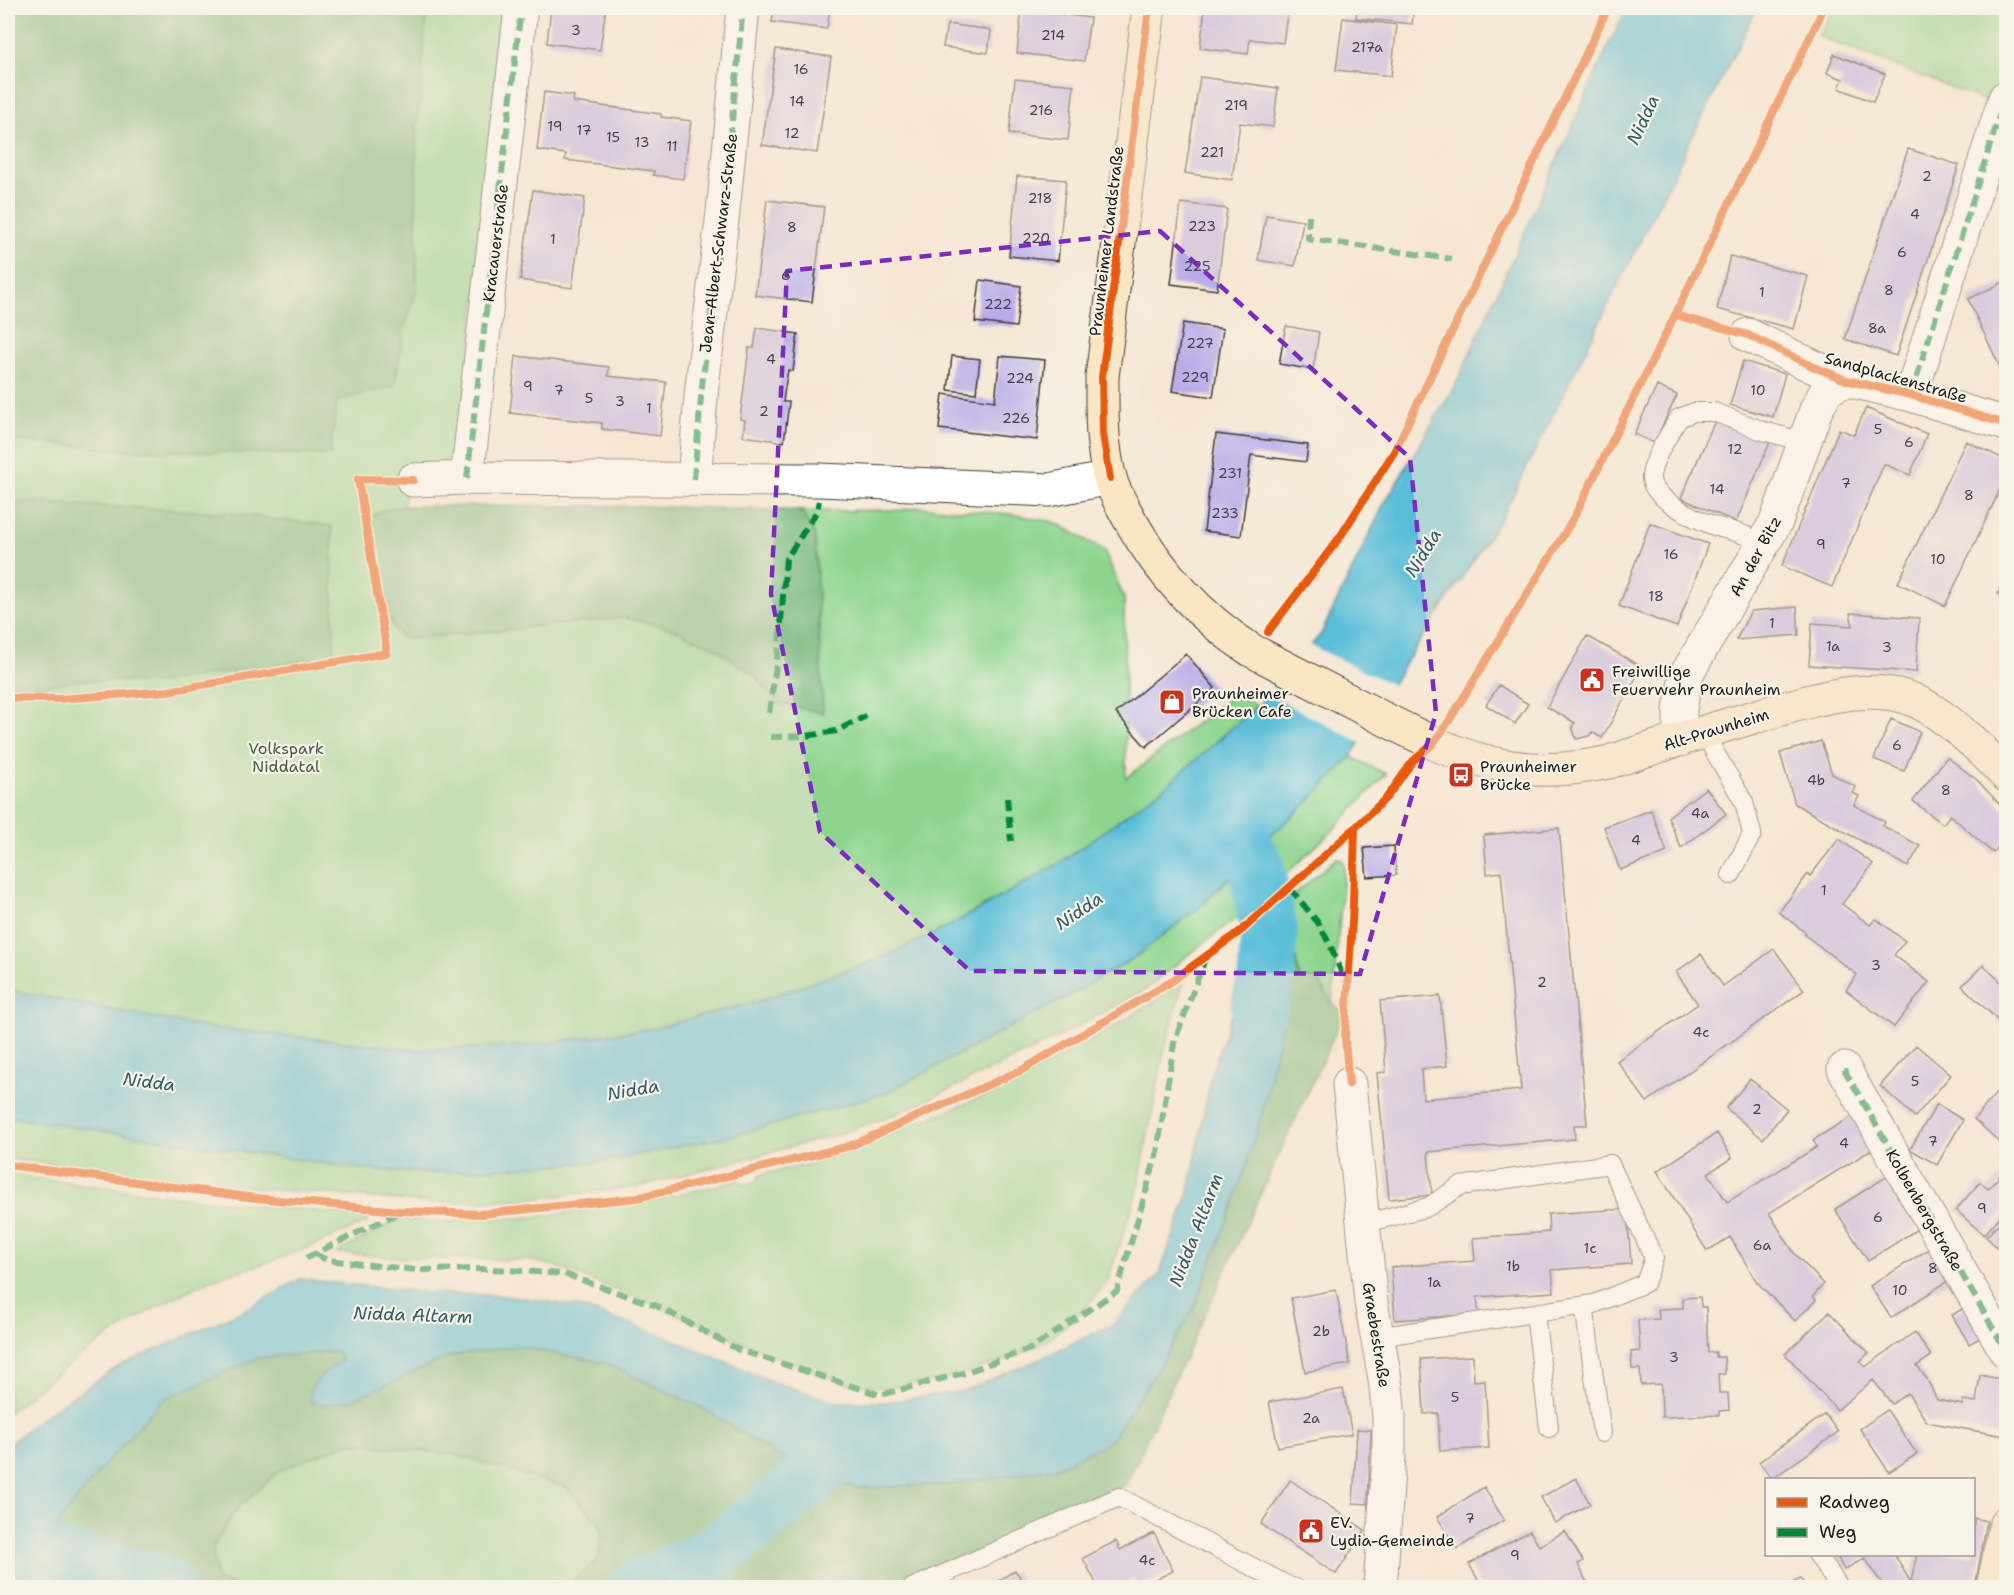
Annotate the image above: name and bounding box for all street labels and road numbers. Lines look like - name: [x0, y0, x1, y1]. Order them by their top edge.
- street label: Jean-Albert-Schwarz-Straße: [695, 132, 742, 354]
- street label: Praunheimer Landstraße: [1084, 145, 1129, 337]
- street label: Kracauerstraße: [478, 183, 513, 303]
- street label: Sandplackenstraße: [1822, 347, 1970, 408]
- street label: An der Bitz: [1725, 512, 1786, 600]
- street label: Alt-Praunheim: [1661, 703, 1772, 755]
- street label: Kolbenbergstraße: [1881, 1146, 1968, 1275]
- street label: Graebestraße: [1358, 1281, 1395, 1389]

